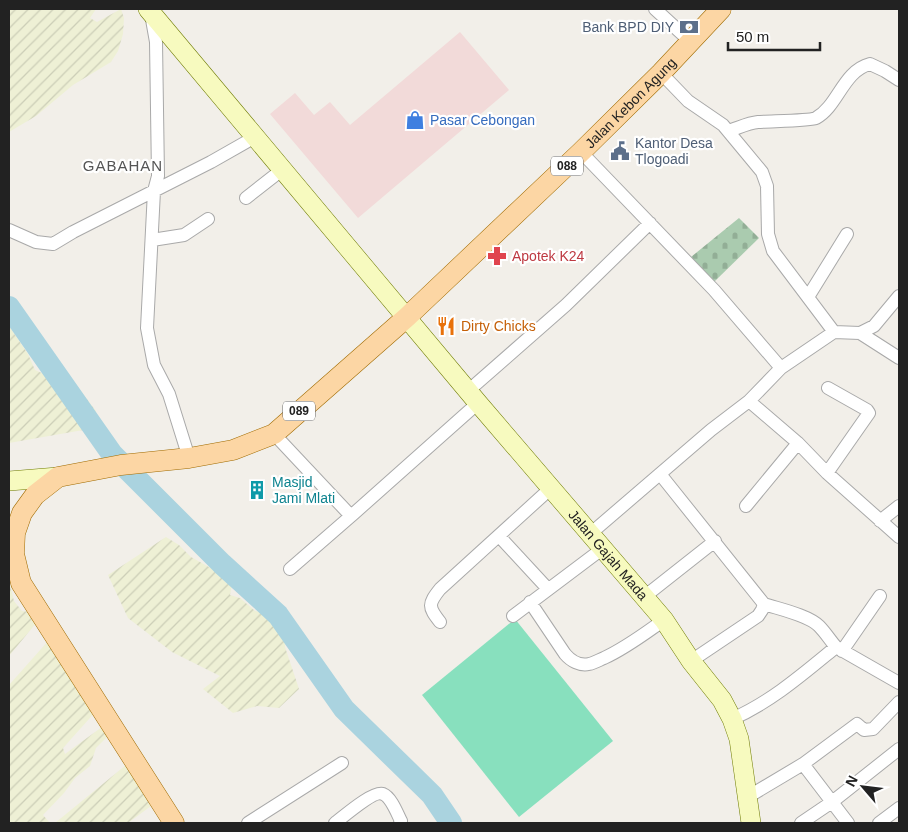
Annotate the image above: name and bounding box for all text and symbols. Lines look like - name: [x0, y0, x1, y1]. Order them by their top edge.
- bank icon: Bank BPD DIY: [678, 16, 700, 38]
- place label: Bank BPD DIY: [582, 19, 675, 35]
- scale bar: [728, 20, 820, 52]
- text: 50 m: [736, 28, 769, 45]
- street label: Jalan Kebon Agung: [582, 54, 679, 151]
- shop icon: Pasar Cebongan: [404, 109, 426, 131]
- place label: Pasar Cebongan: [430, 112, 535, 128]
- place label: Kantor Desa Tlogoadi: [635, 135, 713, 167]
- public building icon: Kantor Desa Tlogoadi: [609, 140, 631, 162]
- district label: GABAHAN: [83, 157, 163, 174]
- road number: 088: [551, 157, 583, 176]
- pharmacy icon: Apotek K24: [486, 245, 508, 267]
- place label: Apotek K24: [512, 248, 585, 264]
- restaurant icon: Dirty Chicks: [435, 315, 457, 337]
- place label: Dirty Chicks: [461, 318, 536, 334]
- road number: 089: [283, 402, 315, 421]
- place label: Masjid Jami Mlati: [272, 474, 335, 506]
- building icon: Masjid Jami Mlati: [246, 479, 268, 501]
- street label: Jalan Gajah Mada: [565, 507, 651, 603]
- north arrow: [838, 762, 888, 812]
- text: N: [842, 773, 861, 789]

